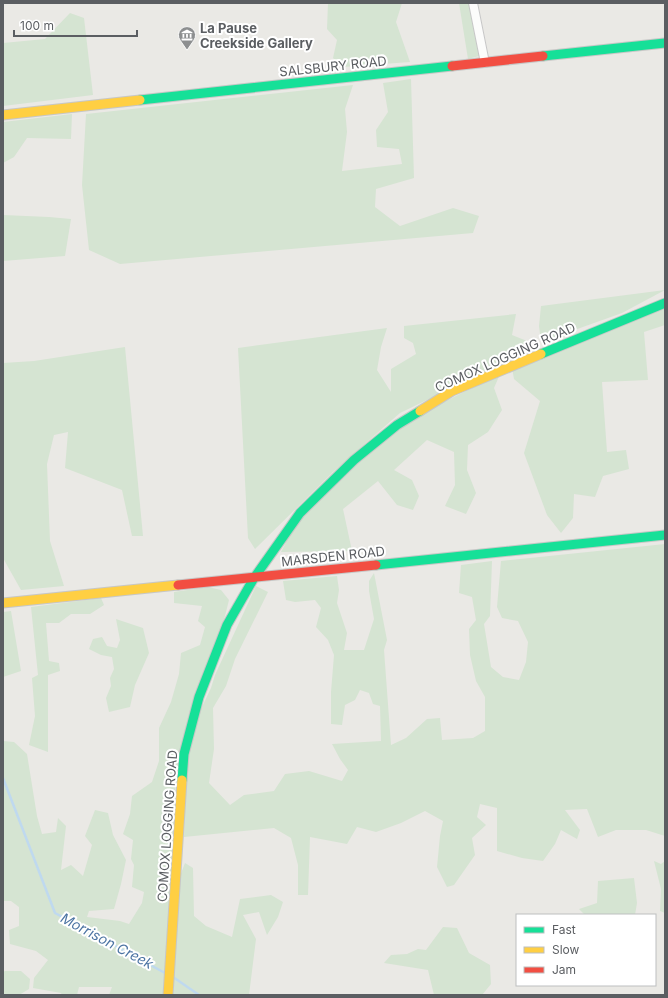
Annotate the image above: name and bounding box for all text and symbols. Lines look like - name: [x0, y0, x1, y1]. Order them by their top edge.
- scale bar: [14, 12, 137, 38]
- text: 100 m: [20, 18, 54, 33]
- place label: La Pause Creekside Gallery: [200, 20, 313, 51]
- museum icon: La Pause Creekside Gallery: [177, 25, 197, 50]
- street label: SALSBURY ROAD: [278, 52, 388, 80]
- street label: COMOX LOGGING ROAD: [432, 319, 578, 395]
- street label: MARSDEN ROAD: [280, 543, 386, 569]
- street label: COMOX LOGGING ROAD: [154, 749, 180, 903]
- water label: Morrison Creek: [58, 909, 157, 972]
- legend: [516, 914, 656, 986]
- text: Fast: [552, 922, 576, 937]
- text: Slow: [552, 942, 580, 957]
- text: Jam: [552, 962, 576, 977]

